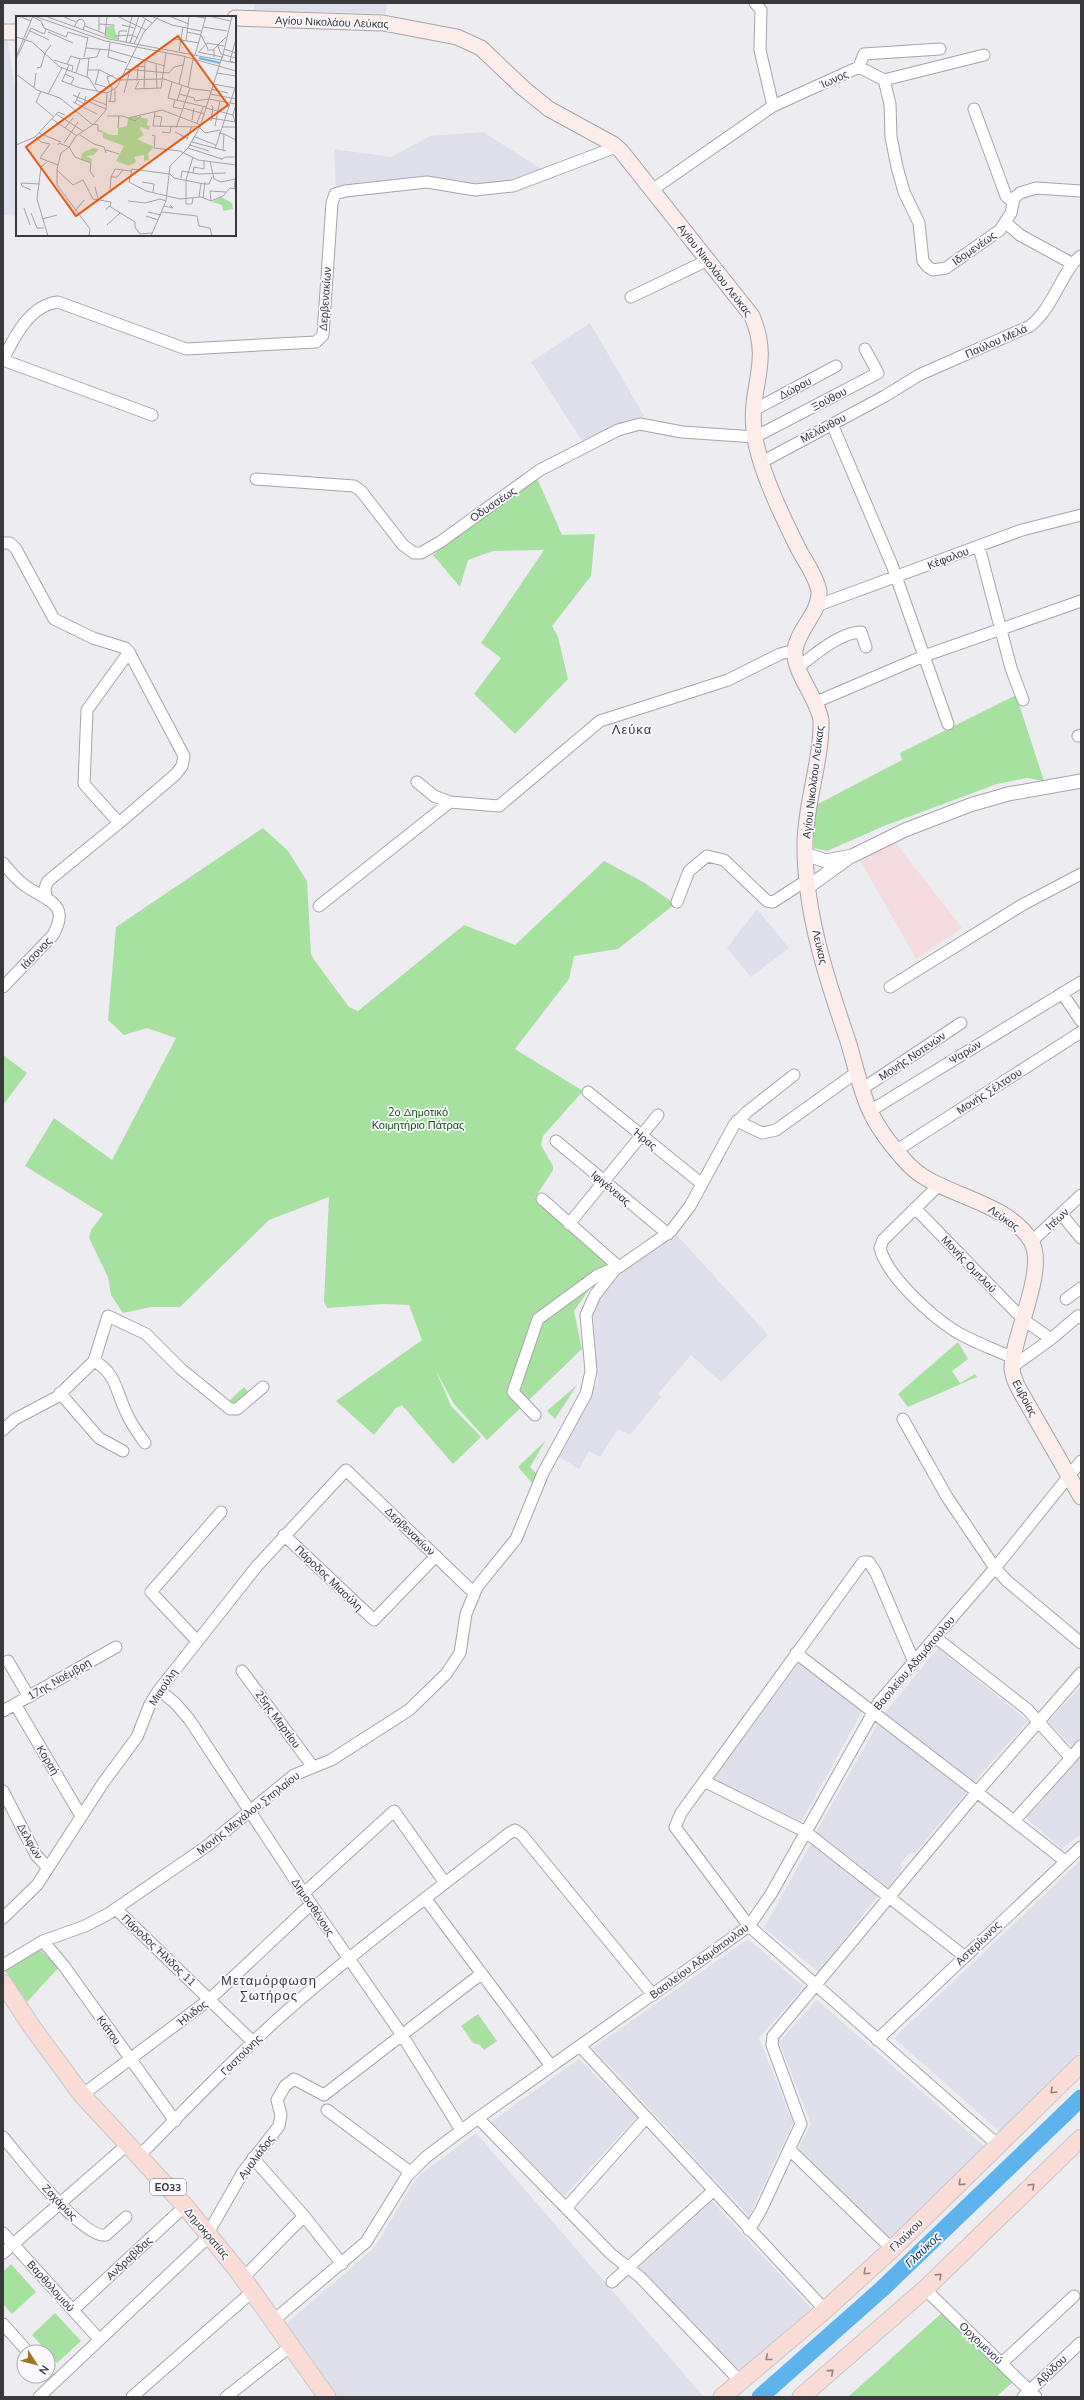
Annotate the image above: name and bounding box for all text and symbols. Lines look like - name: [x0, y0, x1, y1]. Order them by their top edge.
- street label: Αγίου Νικολάου Λεύκας: [275, 13, 389, 32]
- inset map: [16, 16, 236, 236]
- street label: Ίωνος: [817, 67, 851, 93]
- street label: Αγίου Νικολάου Λεύκας: [674, 221, 756, 320]
- street label: Ιδομενέως: [949, 228, 999, 269]
- street label: Δερβενακίων: [316, 266, 335, 332]
- street label: Παύλου Μελά: [963, 321, 1030, 362]
- street label: Δώρου: [776, 374, 814, 403]
- street label: Ξούθου: [809, 384, 849, 415]
- street label: Μελάνθου: [798, 410, 849, 447]
- street label: Οδυσσέως: [467, 483, 519, 525]
- street label: Κέφαλου: [925, 544, 971, 573]
- district label: Λεύκα: [612, 721, 652, 739]
- street label: Αγίου Νικολάου Λεύκας: [799, 725, 828, 839]
- street label: Λεύκας: [808, 928, 831, 966]
- street label: Ιάσονος: [17, 934, 55, 973]
- street label: Μονής Νοτενών: [876, 1028, 949, 1084]
- street label: Ψαρών: [946, 1036, 985, 1068]
- street label: Μονής Σέλτσου: [954, 1065, 1025, 1118]
- park label: 2o Δημοτικό Κοιμητήριο Πάτρας: [372, 1105, 464, 1133]
- street label: Ήρας: [629, 1124, 660, 1154]
- street label: Ιφιγένειας: [588, 1167, 634, 1209]
- street label: Λεύκας: [985, 1202, 1022, 1235]
- street label: Ιτέων: [1043, 1205, 1073, 1234]
- street label: Μονής Ομπλού: [938, 1233, 1000, 1296]
- street label: Ευβοίας: [1009, 1377, 1041, 1419]
- street label: Δερβενακίων: [381, 1504, 438, 1559]
- street label: Πάροδος Μιαούλη: [292, 1542, 366, 1615]
- street label: Βασιλείου Αδαμόπουλου: [870, 1613, 958, 1714]
- street label: 17ης Νοέμβρη: [25, 1655, 94, 1704]
- street label: Μιαούλη: [146, 1666, 181, 1709]
- street label: 25ης Μαρτίου: [252, 1687, 304, 1751]
- street label: Κοραή: [33, 1743, 62, 1778]
- street label: Μονής Μεγάλου Σπηλαίου: [194, 1768, 303, 1858]
- street label: Δελφών: [13, 1820, 46, 1863]
- street label: Δημοσθένους: [288, 1875, 338, 1939]
- street label: Πάροδος Ήλιδος 11: [118, 1911, 199, 1990]
- street label: Αστερίωνος: [952, 1918, 1004, 1969]
- street label: Βασιλείου Αδαμόπουλου: [647, 1920, 752, 2002]
- district label: Μεταμόρφωση Σωτήρος: [221, 1972, 317, 2005]
- street label: Ήλιδος: [173, 1997, 211, 2031]
- street label: Κιάτου: [93, 2013, 124, 2048]
- street label: Γαστούνης: [218, 2032, 265, 2079]
- one-way arrow: [1050, 2087, 1058, 2094]
- street label: Αμαλιάδος: [235, 2132, 278, 2182]
- one-way arrow: [958, 2178, 966, 2185]
- road number: ΕΟ33: [150, 2179, 186, 2195]
- street label: Ζαχάρως: [39, 2181, 81, 2224]
- one-way arrow: [1027, 2183, 1035, 2191]
- street label: Δημοκρατίας: [181, 2204, 233, 2262]
- street label: Γλαύκου: [886, 2216, 926, 2255]
- water label: Γλαύκος: [901, 2229, 945, 2271]
- street label: Ανδραβίδας: [103, 2233, 156, 2284]
- street label: Βαρθολομιού: [24, 2257, 78, 2315]
- one-way arrow: [864, 2267, 871, 2274]
- one-way arrow: [934, 2273, 942, 2281]
- street label: Ορχομενού: [956, 2319, 1006, 2368]
- north arrow: [16, 2344, 56, 2384]
- street label: Αβύδου: [1032, 2352, 1070, 2389]
- one-way arrow: [766, 2353, 773, 2360]
- text: N: [35, 2362, 52, 2377]
- one-way arrow: [826, 2369, 834, 2376]

